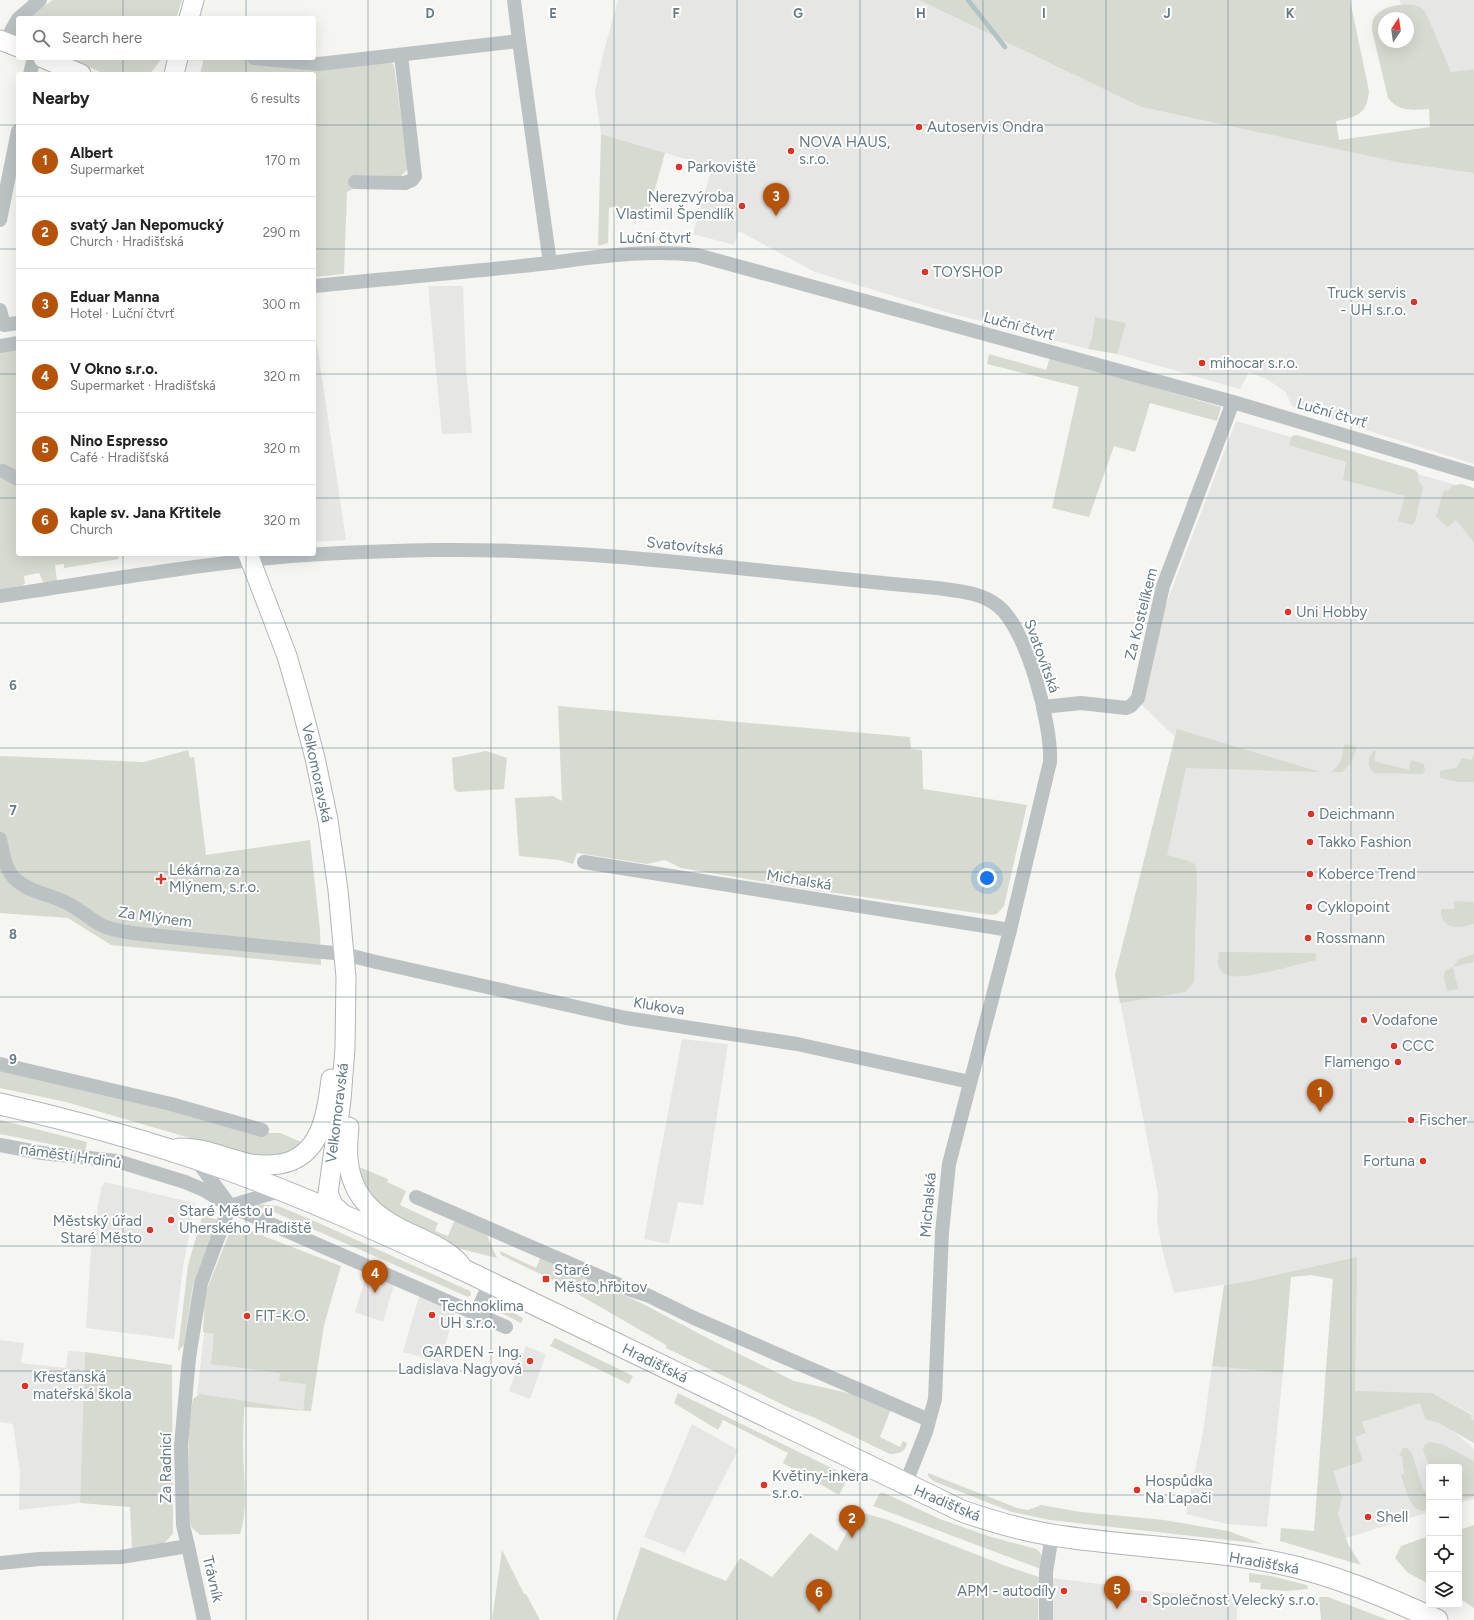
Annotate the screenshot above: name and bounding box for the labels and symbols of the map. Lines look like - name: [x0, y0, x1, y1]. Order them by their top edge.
- text: D: [425, 6, 435, 21]
- text: E: [549, 6, 557, 21]
- text: F: [672, 6, 680, 21]
- text: G: [793, 6, 803, 21]
- text: H: [916, 6, 926, 21]
- text: I: [1042, 6, 1046, 21]
- text: J: [1163, 6, 1171, 21]
- text: K: [1286, 6, 1295, 21]
- north arrow: [1378, 12, 1414, 48]
- place label: Autoservis Ondra: [927, 118, 1044, 136]
- marker: Autoservis Ondra: [914, 122, 924, 132]
- place label: NOVA HAUS, s.r.o.: [799, 133, 890, 168]
- marker: NOVA HAUS, s.r.o.: [786, 146, 796, 156]
- place label: Parkoviště: [687, 158, 756, 176]
- marker: Parkoviště: [674, 162, 684, 172]
- pin: 3: [763, 183, 789, 216]
- place label: Nerezvýroba Vlastimil Špendlík: [616, 188, 735, 223]
- marker: Nerezvýroba Vlastimil Špendlík: [737, 201, 747, 211]
- street label: Luční čtvrť: [619, 229, 691, 247]
- place label: TOYSHOP: [933, 263, 1003, 281]
- marker: TOYSHOP: [920, 267, 930, 277]
- place label: Truck servis - UH s.r.o.: [1327, 284, 1406, 319]
- marker: Truck servis - UH s.r.o.: [1409, 297, 1419, 307]
- street label: Luční čtvrť: [982, 308, 1056, 344]
- place label: mihocar s.r.o.: [1210, 354, 1298, 372]
- marker: mihocar s.r.o.: [1197, 358, 1207, 368]
- street label: Luční čtvrť: [1295, 394, 1369, 432]
- street label: Svatovítská: [646, 533, 724, 559]
- street label: Za Kostelíkem: [1121, 566, 1161, 662]
- place label: Uni Hobby: [1296, 603, 1368, 621]
- marker: Uni Hobby: [1283, 607, 1293, 617]
- street label: Svatovítská: [1020, 617, 1064, 695]
- text: 6: [9, 678, 17, 693]
- street label: Velkomoravská: [298, 722, 336, 824]
- text: 7: [9, 803, 17, 818]
- place label: Deichmann: [1319, 805, 1395, 823]
- marker: Deichmann: [1306, 809, 1316, 819]
- place label: Takko Fashion: [1318, 833, 1411, 851]
- marker: Takko Fashion: [1305, 837, 1315, 847]
- place label: Lékárna za Mlýnem, s.r.o.: [169, 861, 259, 896]
- place label: Koberce Trend: [1318, 865, 1416, 883]
- street label: Michalská: [765, 866, 833, 894]
- your location: [977, 868, 997, 888]
- marker: Koberce Trend: [1305, 869, 1315, 879]
- marker: Lékárna za Mlýnem, s.r.o.: [156, 874, 166, 884]
- place label: Cyklopoint: [1317, 898, 1390, 916]
- marker: Cyklopoint: [1304, 902, 1314, 912]
- street label: Za Mlýnem: [117, 903, 193, 931]
- text: 8: [9, 927, 17, 942]
- place label: Rossmann: [1316, 929, 1385, 947]
- marker: Rossmann: [1303, 933, 1313, 943]
- street label: Klukova: [632, 993, 686, 1019]
- place label: Vodafone: [1372, 1011, 1438, 1029]
- marker: Vodafone: [1359, 1015, 1369, 1025]
- place label: CCC: [1402, 1037, 1435, 1055]
- marker: CCC: [1389, 1041, 1399, 1051]
- text: 9: [9, 1052, 17, 1067]
- place label: Flamengo: [1324, 1053, 1390, 1071]
- marker: Flamengo: [1393, 1057, 1403, 1067]
- street label: Velkomoravská: [322, 1062, 352, 1164]
- pin: 1: [1307, 1079, 1333, 1112]
- place label: Fischer: [1419, 1111, 1467, 1129]
- marker: Fischer: [1406, 1115, 1416, 1125]
- street label: náměstí Hrdinů: [19, 1140, 123, 1172]
- place label: Fortuna: [1363, 1152, 1415, 1170]
- marker: Fortuna: [1418, 1156, 1428, 1166]
- street label: Michalská: [916, 1172, 940, 1238]
- place label: Staré Město u Uherského Hradiště: [179, 1202, 312, 1237]
- place label: Městský úřad Staré Město: [53, 1212, 142, 1247]
- marker: Staré Město u Uherského Hradiště: [166, 1215, 176, 1225]
- marker: Městský úřad Staré Město: [145, 1225, 155, 1235]
- pin: 4: [362, 1260, 388, 1293]
- place label: Staré Město,hřbitov: [554, 1261, 647, 1296]
- marker: Staré Město,hřbitov: [541, 1274, 551, 1284]
- place label: Technoklima UH s.r.o.: [440, 1297, 524, 1332]
- place label: FIT-K.O.: [255, 1307, 309, 1325]
- marker: Technoklima UH s.r.o.: [427, 1310, 437, 1320]
- marker: FIT-K.O.: [242, 1311, 252, 1321]
- street label: Hradišťská: [619, 1339, 691, 1387]
- place label: GARDEN - Ing. Ladislava Nagyová: [398, 1343, 522, 1378]
- marker: GARDEN - Ing. Ladislava Nagyová: [525, 1356, 535, 1366]
- place label: Křesťanská mateřská škola: [33, 1368, 132, 1403]
- marker: Křesťanská mateřská škola: [20, 1381, 30, 1391]
- street label: Za Radnicí: [157, 1431, 175, 1503]
- place label: Květiny-inkera s.r.o.: [772, 1467, 868, 1502]
- place label: Hospůdka Na Lapači: [1145, 1472, 1213, 1507]
- marker: Květiny-inkera s.r.o.: [759, 1480, 769, 1490]
- street label: Hradišťská: [911, 1481, 983, 1525]
- marker: Hospůdka Na Lapači: [1132, 1485, 1142, 1495]
- pin: 2: [839, 1505, 865, 1538]
- place label: Shell: [1376, 1508, 1408, 1526]
- marker: Shell: [1363, 1512, 1373, 1522]
- street label: Hradišťská: [1228, 1548, 1300, 1578]
- street label: Trávník: [199, 1554, 227, 1605]
- pin: 5: [1104, 1576, 1130, 1609]
- pin: 6: [806, 1579, 832, 1612]
- place label: APM - autodíly: [957, 1582, 1056, 1600]
- marker: APM - autodíly: [1059, 1586, 1069, 1596]
- place label: Společnost Velecký s.r.o.: [1152, 1591, 1318, 1609]
- marker: Společnost Velecký s.r.o.: [1139, 1595, 1149, 1605]

